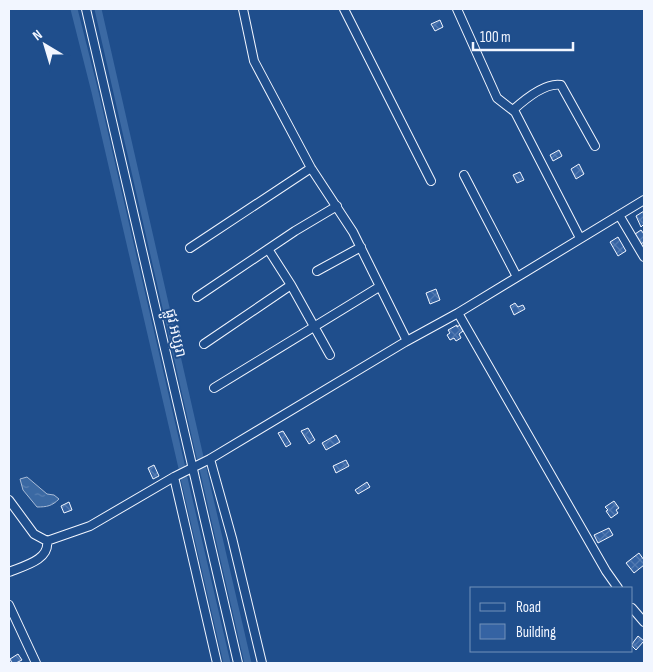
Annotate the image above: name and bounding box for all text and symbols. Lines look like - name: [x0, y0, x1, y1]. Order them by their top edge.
- north arrow: [20, 20, 70, 70]
- scale bar: [473, 20, 573, 52]
- text: N: [29, 26, 45, 44]
- text: 100 m: [480, 28, 511, 47]
- street label: ផ្លូវ អប្សរា: [157, 307, 190, 360]
- legend: [470, 587, 633, 652]
- text: Road: [516, 598, 541, 617]
- text: Building: [516, 623, 556, 642]

